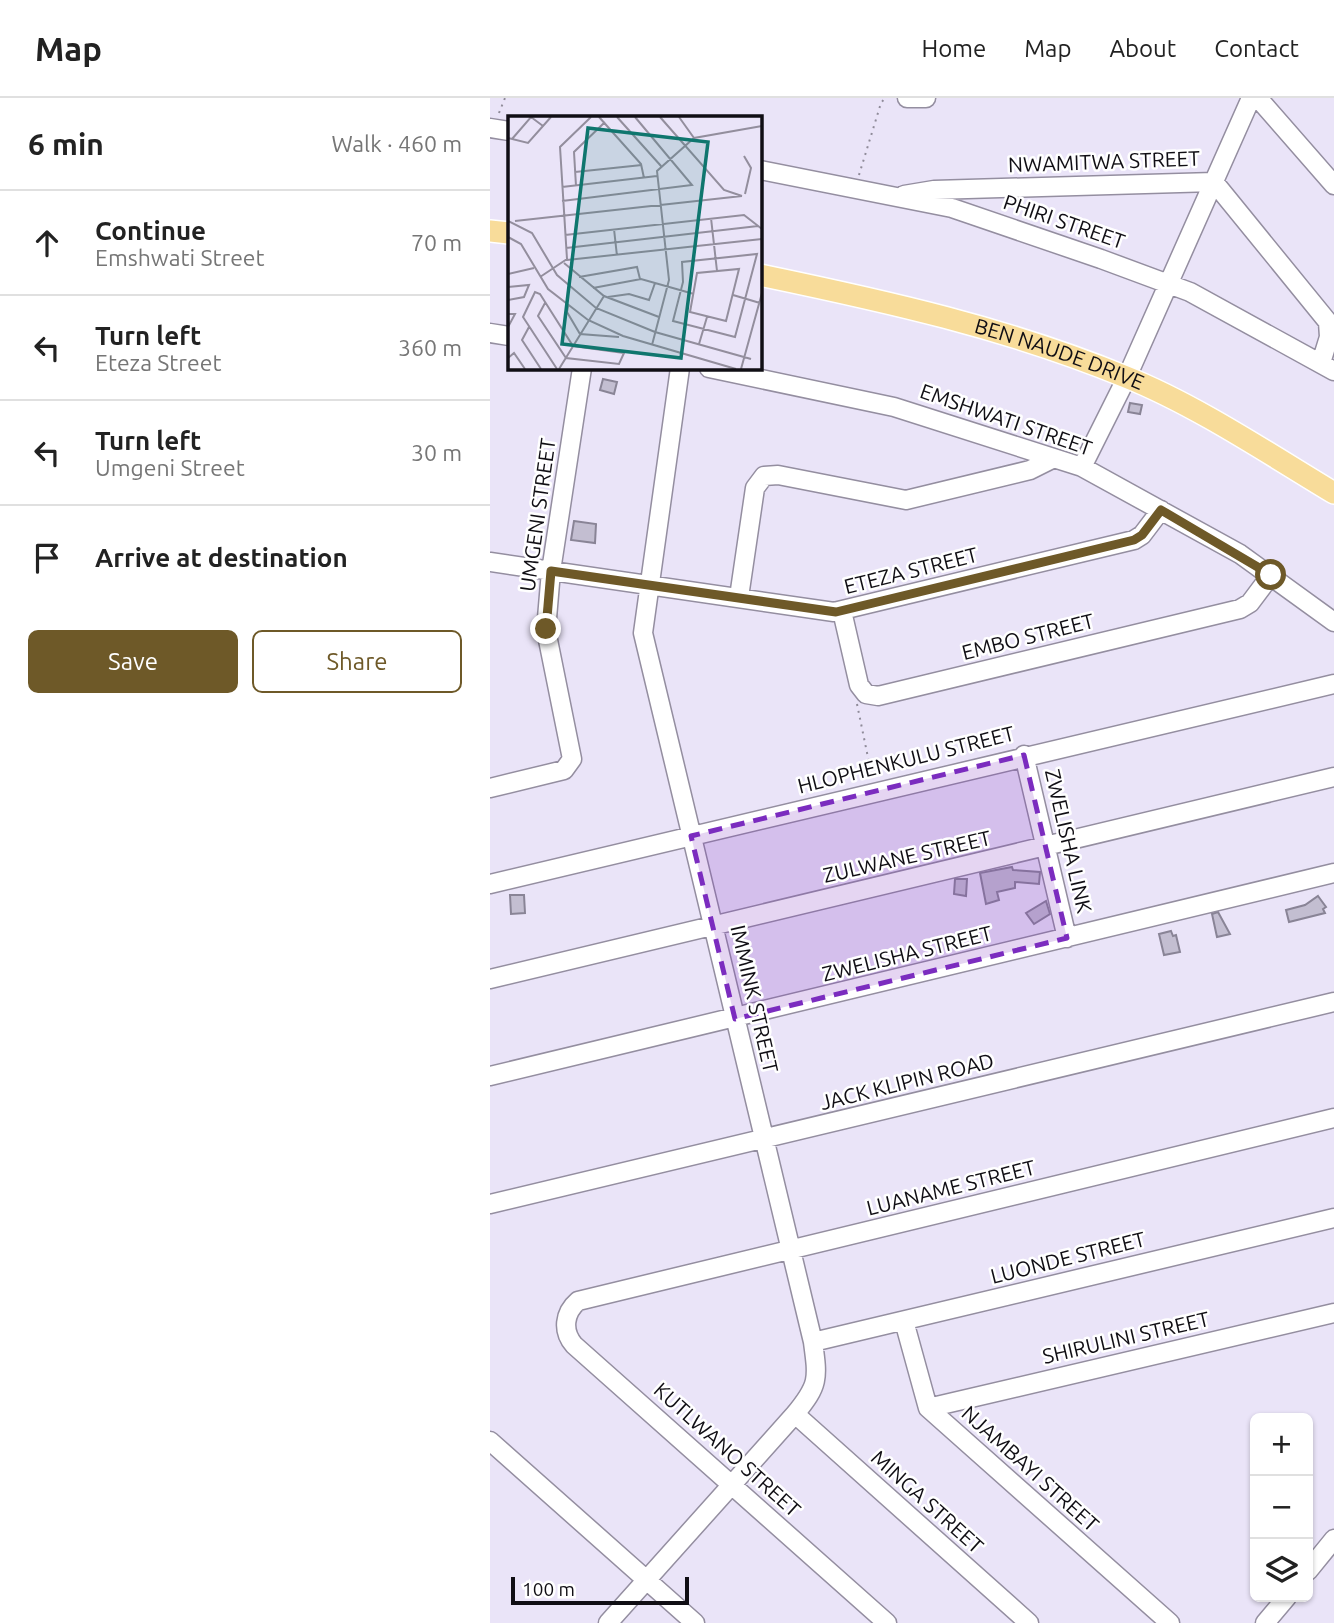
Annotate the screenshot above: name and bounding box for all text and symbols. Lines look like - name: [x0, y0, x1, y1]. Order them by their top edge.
- text: Map: [35, 30, 102, 67]
- text: Home: [921, 35, 986, 62]
- text: Map: [1024, 35, 1071, 62]
- text: About: [1109, 35, 1176, 62]
- text: Contact: [1214, 35, 1299, 62]
- inset map: [508, 116, 761, 369]
- text: 6 min: [28, 127, 104, 161]
- text: Walk · 460 m: [331, 131, 462, 156]
- street label: NWAMITWA STREET: [1008, 146, 1201, 176]
- street label: PHIRI STREET: [1000, 189, 1129, 253]
- text: Continue: [95, 216, 206, 245]
- icon: ahead: [28, 224, 66, 262]
- text: 70 m: [411, 230, 462, 255]
- text: Emshwati Street: [95, 245, 265, 270]
- street label: BEN NAUDE DRIVE: [972, 313, 1148, 394]
- text: Turn left: [95, 321, 201, 350]
- icon: left: [28, 329, 66, 367]
- text: 360 m: [398, 335, 462, 360]
- text: Eteza Street: [95, 350, 221, 375]
- street label: EMSHWATI STREET: [917, 378, 1096, 460]
- text: Turn left: [95, 426, 201, 455]
- icon: left: [28, 434, 66, 472]
- street label: UMGENI STREET: [514, 436, 560, 593]
- text: 30 m: [411, 440, 462, 465]
- text: Umgeni Street: [95, 455, 245, 480]
- icon: arrive: [28, 539, 66, 577]
- street label: ETEZA STREET: [841, 542, 980, 598]
- text: Arrive at destination: [95, 543, 348, 572]
- route start: [1255, 559, 1286, 590]
- street label: EMBO STREET: [959, 608, 1097, 664]
- route end: [530, 613, 561, 644]
- button: Save: [28, 630, 238, 693]
- button: Share: [252, 630, 462, 693]
- street label: HLOPHENKULU STREET: [795, 720, 1017, 798]
- street label: ZWELISHA LINK: [1041, 766, 1097, 915]
- street label: ZULWANE STREET: [820, 825, 993, 887]
- street label: ZWELISHA STREET: [819, 920, 995, 986]
- street label: IMMINK STREET: [726, 923, 784, 1075]
- street label: JACK KLIPIN ROAD: [817, 1048, 996, 1114]
- street label: LUANAME STREET: [864, 1154, 1038, 1220]
- street label: LUONDE STREET: [988, 1226, 1148, 1288]
- street label: SHIRULINI STREET: [1040, 1306, 1212, 1368]
- street label: KUTLWANO STREET: [650, 1377, 806, 1521]
- street label: NJAMBAYI STREET: [957, 1400, 1104, 1536]
- map controls: [1250, 1413, 1313, 1602]
- button: +: [1250, 1413, 1313, 1476]
- street label: MINGA STREET: [867, 1445, 989, 1558]
- button: −: [1250, 1476, 1313, 1539]
- button: layers: [1250, 1539, 1313, 1602]
- scale bar: [511, 1574, 690, 1606]
- text: 100 m: [522, 1578, 575, 1600]

